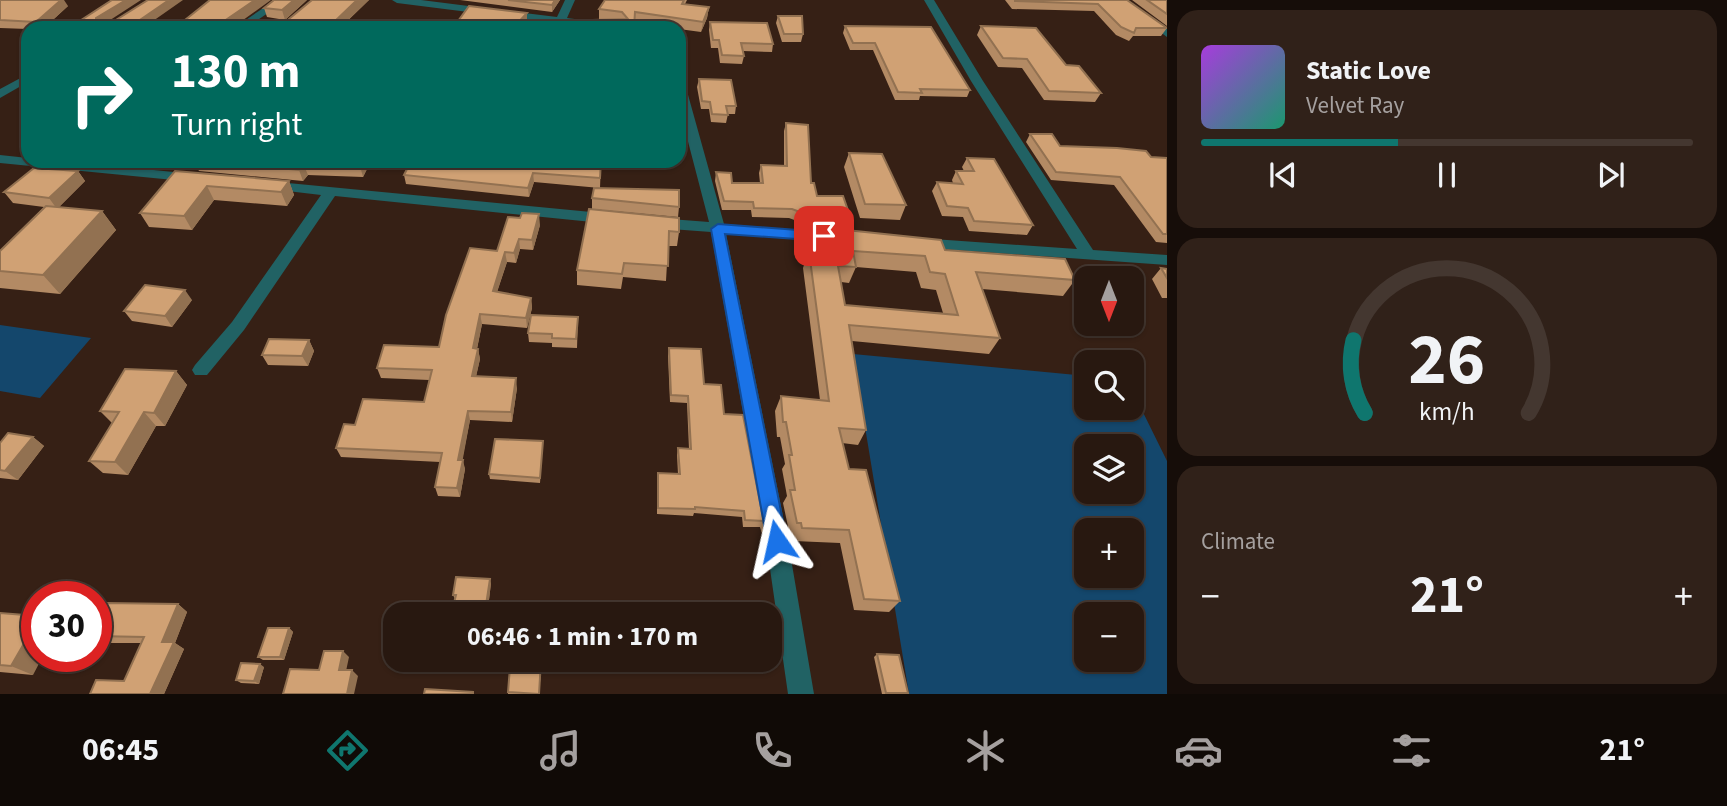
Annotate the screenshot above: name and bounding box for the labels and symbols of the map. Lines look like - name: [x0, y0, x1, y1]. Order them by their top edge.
- pin: [794, 206, 854, 266]
- north arrow: [1074, 266, 1144, 336]
- position arrow: [740, 504, 814, 578]
- speed limit sign: 30: [21, 581, 112, 672]

